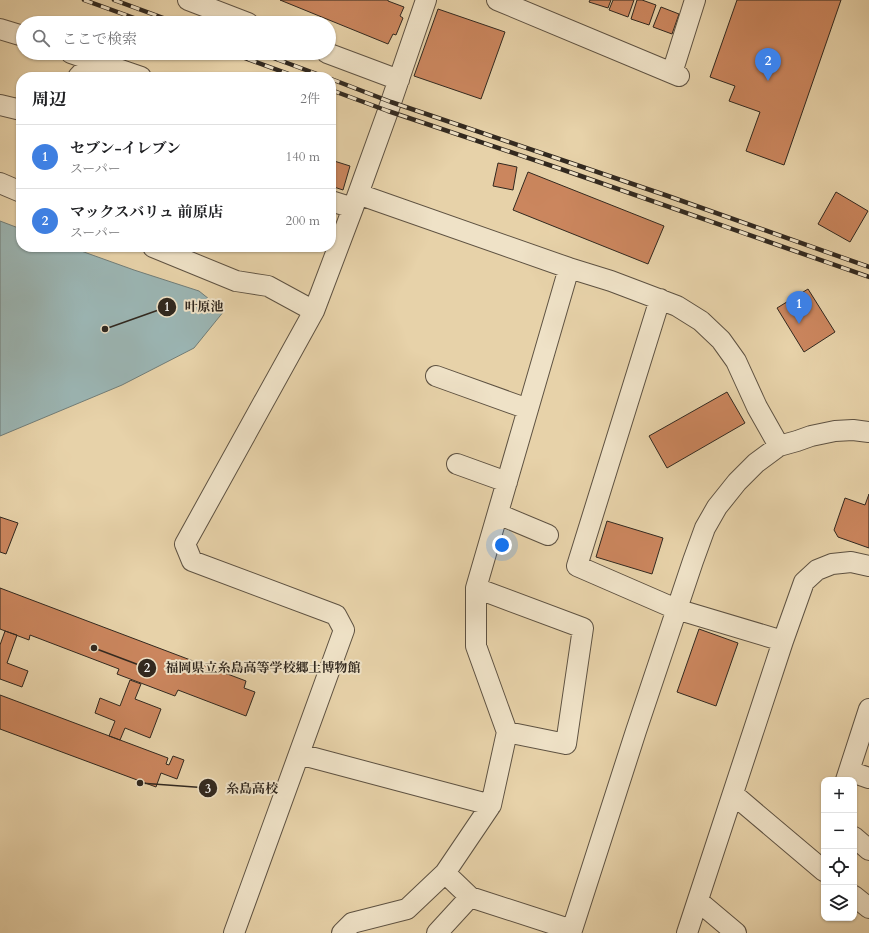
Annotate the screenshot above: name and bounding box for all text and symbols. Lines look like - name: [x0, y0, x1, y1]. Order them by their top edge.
- search box: [16, 16, 336, 60]
- icon: search: [30, 27, 52, 49]
- text: ここで検索: [62, 29, 137, 49]
- pin: 2: [755, 48, 781, 81]
- text: 周辺: [32, 88, 66, 111]
- text: 2件: [300, 90, 320, 108]
- text: セブン-イレブン: [70, 138, 181, 158]
- text: 1: [42, 148, 48, 166]
- text: 140 m: [286, 148, 320, 166]
- text: スーパー: [70, 160, 121, 178]
- text: マックスバリュ 前原店: [70, 202, 223, 222]
- text: 2: [42, 212, 48, 230]
- text: 200 m: [286, 212, 320, 230]
- text: スーパー: [70, 224, 121, 242]
- pin: 1: [786, 291, 812, 324]
- callout: 叶原池: [157, 294, 232, 319]
- text: 叶原池: [184, 298, 224, 316]
- text: 1: [164, 299, 170, 315]
- your location: [492, 535, 512, 555]
- callout: 福岡県立糸島高等学校郷土博物館: [137, 655, 368, 680]
- text: 福岡県立糸島高等学校郷土博物館: [165, 659, 361, 677]
- text: 2: [144, 660, 150, 676]
- callout: 糸島高校: [198, 776, 286, 801]
- map controls: [821, 777, 857, 921]
- button: +: [821, 777, 857, 813]
- text: 糸島高校: [226, 780, 279, 798]
- text: 3: [205, 781, 211, 797]
- button: −: [821, 813, 857, 849]
- button: locate: [821, 849, 857, 885]
- button: layers: [821, 885, 857, 921]

